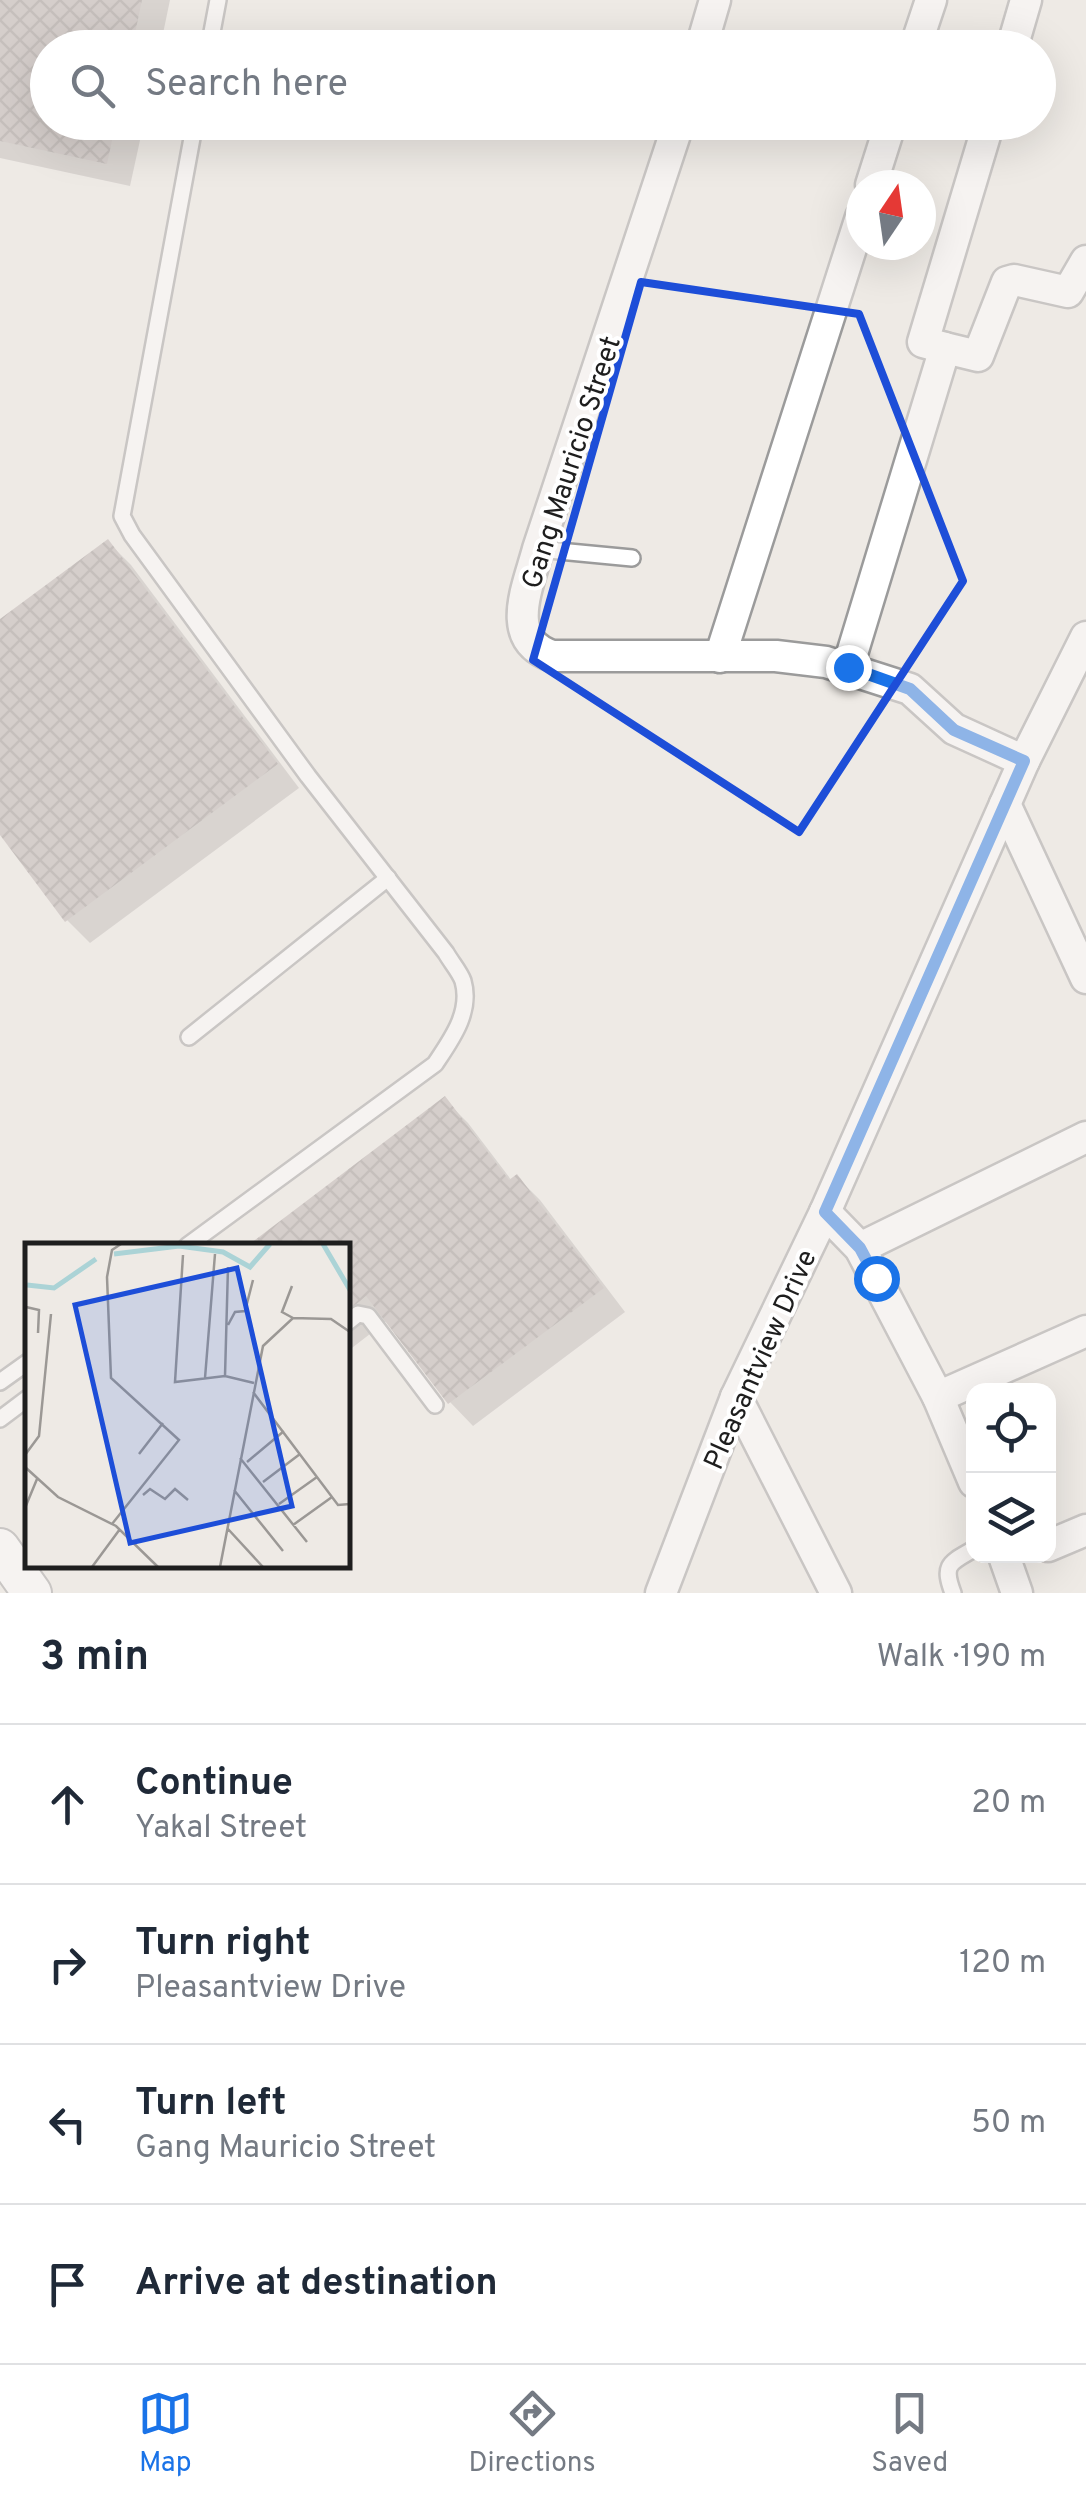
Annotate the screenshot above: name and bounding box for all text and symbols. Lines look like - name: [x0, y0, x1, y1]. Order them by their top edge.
- search box: [30, 30, 1056, 140]
- icon: search: [65, 58, 120, 113]
- text: Search here: [145, 61, 348, 110]
- north arrow: [846, 170, 936, 260]
- street label: Gang Mauricio Street: [515, 332, 631, 594]
- route end: [826, 645, 872, 691]
- inset map: [25, 1243, 350, 1568]
- street label: Pleasantview Drive: [697, 1245, 826, 1476]
- route start: [854, 1256, 900, 1302]
- map controls: [966, 1383, 1056, 1563]
- button: locate: [966, 1383, 1056, 1473]
- button: layers: [966, 1473, 1056, 1563]
- text: 3 min: [40, 1632, 149, 1685]
- text: Walk · 190 m: [877, 1638, 1046, 1678]
- text: Continue: [135, 1760, 293, 1809]
- icon: ahead: [40, 1777, 95, 1832]
- text: 20 m: [971, 1784, 1046, 1824]
- text: Yakal Street: [135, 1809, 307, 1849]
- text: Turn right: [135, 1920, 310, 1969]
- icon: right: [40, 1937, 95, 1992]
- text: 120 m: [959, 1944, 1046, 1984]
- text: Pleasantview Drive: [135, 1969, 406, 2009]
- text: Turn left: [135, 2080, 287, 2129]
- icon: left: [40, 2097, 95, 2152]
- text: 50 m: [971, 2104, 1046, 2144]
- text: Gang Mauricio Street: [135, 2129, 436, 2169]
- icon: arrive: [40, 2257, 95, 2312]
- text: Arrive at destination: [135, 2260, 498, 2309]
- tab: Map: [138, 2386, 193, 2482]
- tab: Directions: [468, 2386, 596, 2482]
- tab: Saved: [871, 2386, 948, 2482]

